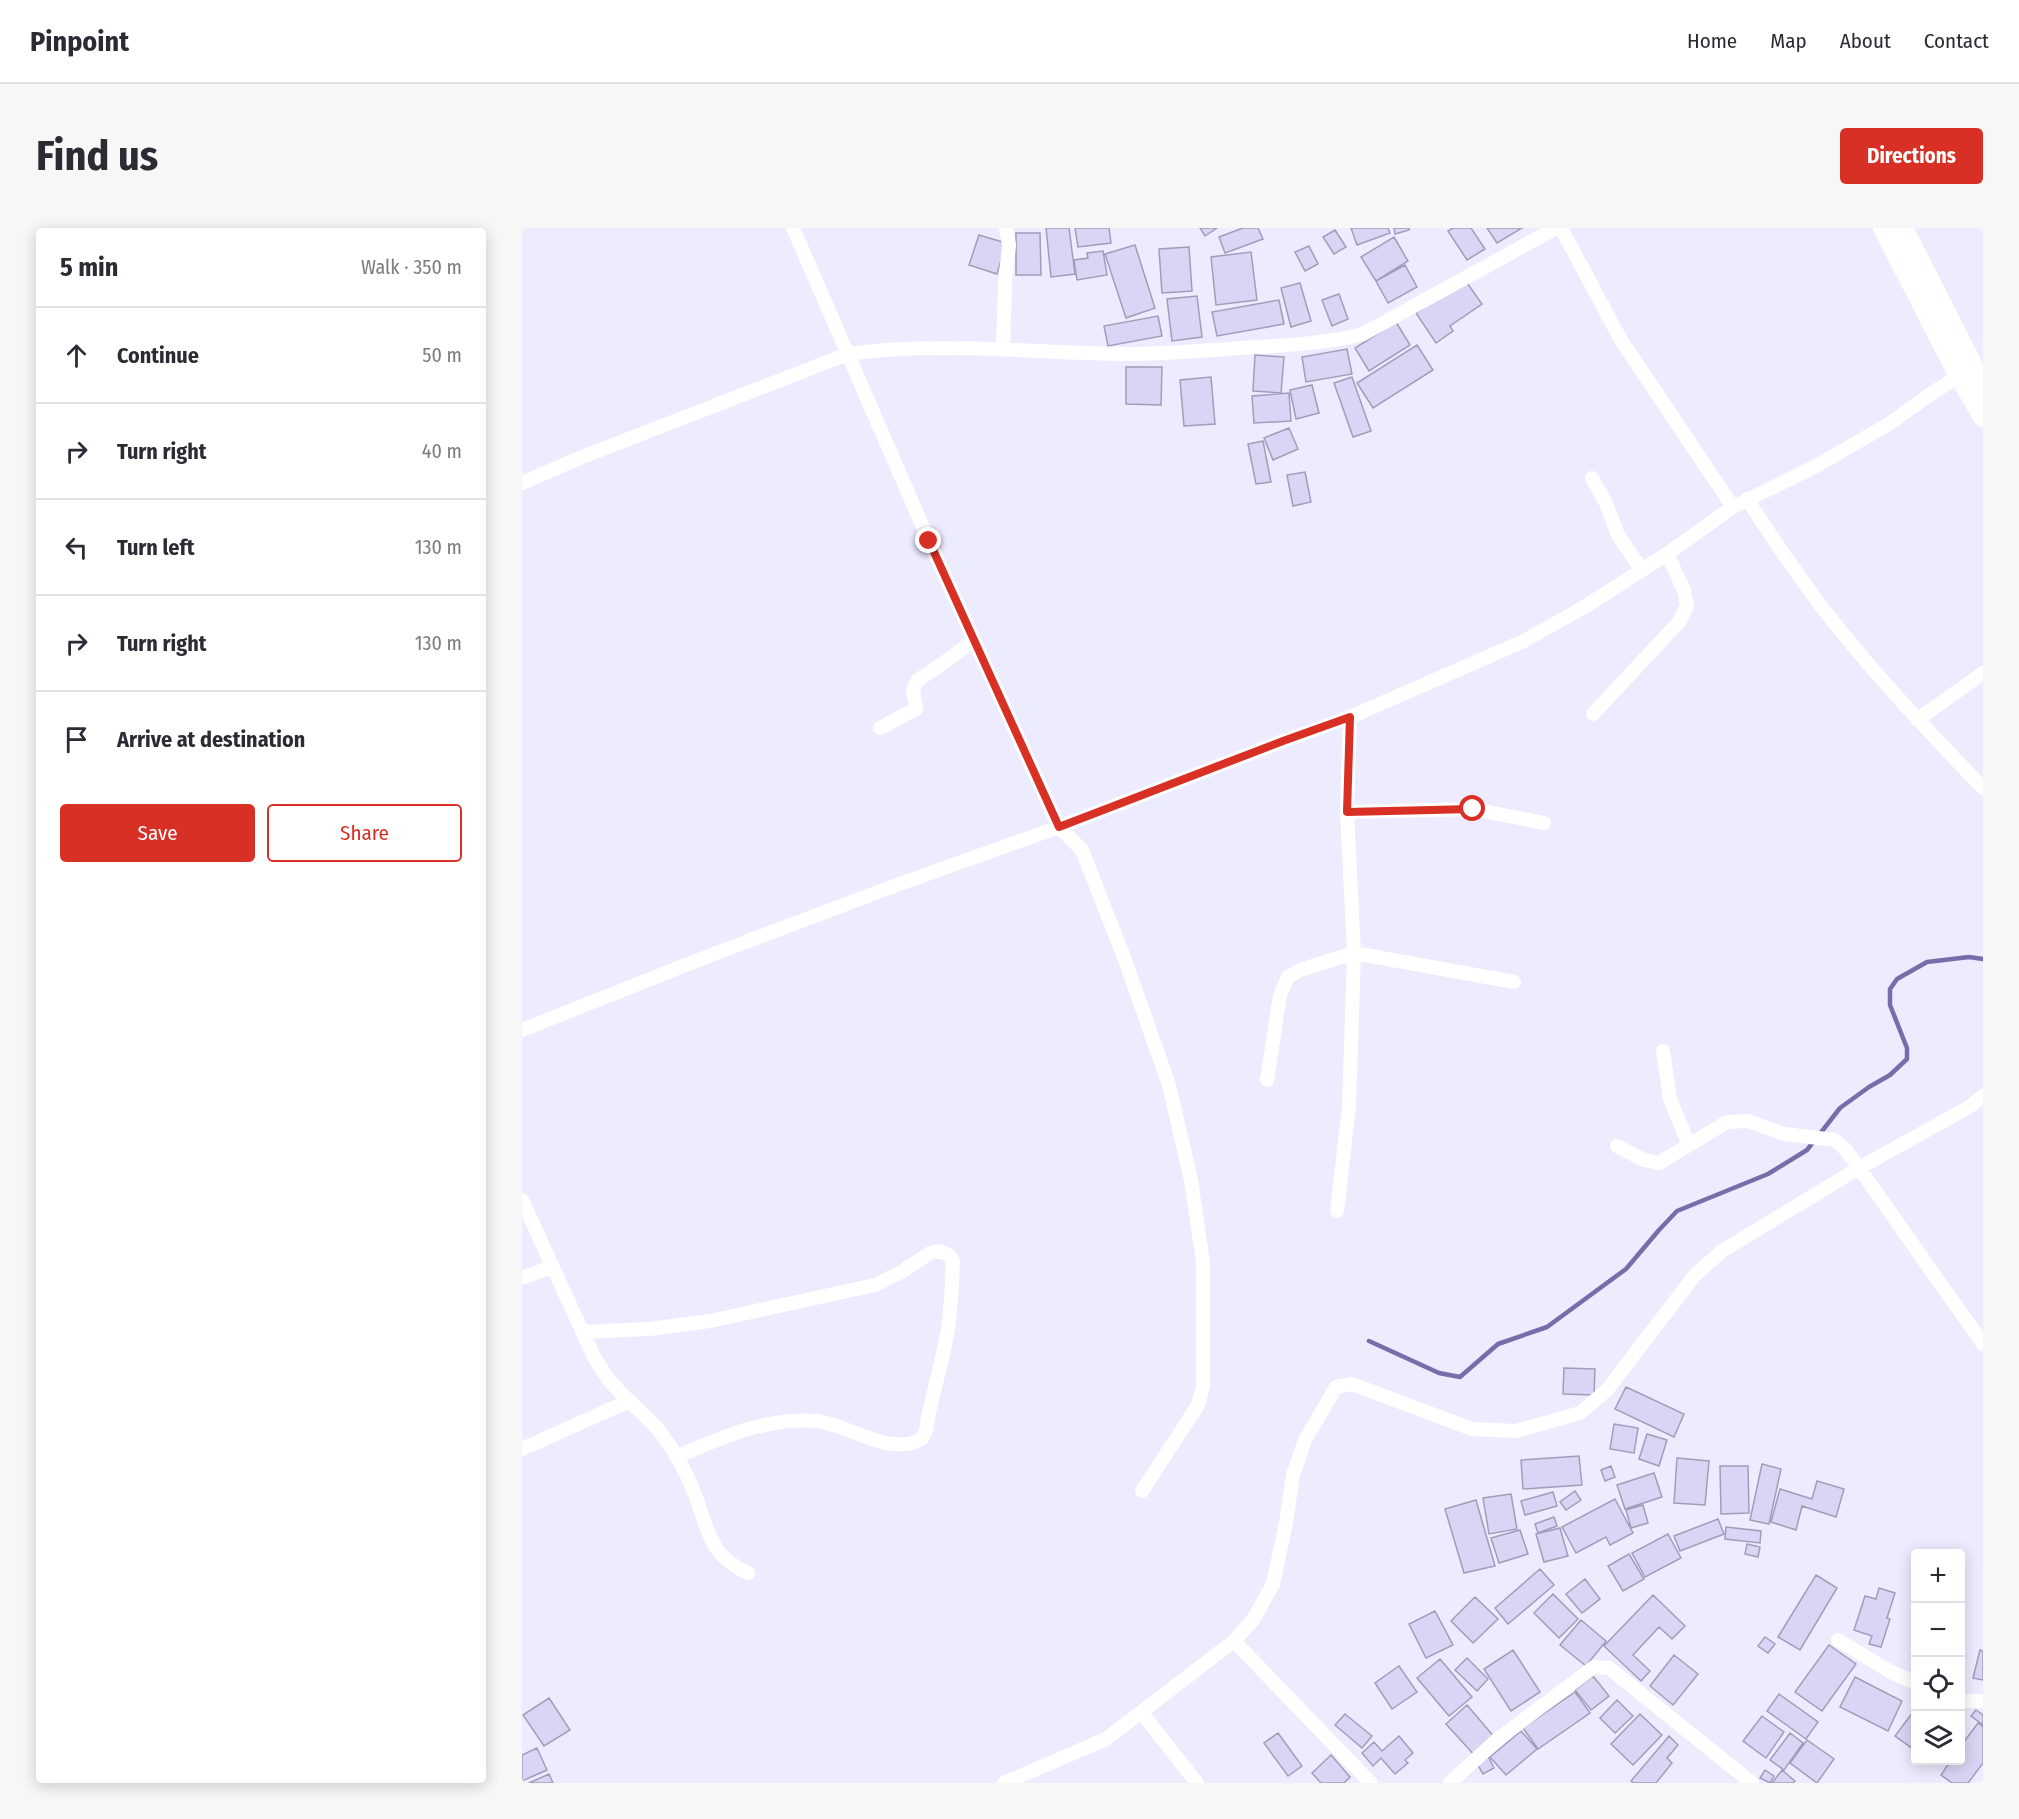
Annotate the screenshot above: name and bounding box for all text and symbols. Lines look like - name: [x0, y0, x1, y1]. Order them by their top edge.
- text: Pinpoint: [30, 25, 129, 58]
- text: Home: [1687, 28, 1737, 54]
- text: Map: [1770, 28, 1807, 54]
- text: About: [1840, 28, 1891, 54]
- text: Contact: [1924, 28, 1989, 54]
- button: Directions: [1840, 128, 1983, 184]
- text: Find us: [36, 131, 158, 181]
- text: 5 min: [60, 252, 118, 283]
- text: Walk · 350 m: [361, 255, 462, 279]
- icon: ahead: [60, 339, 93, 372]
- text: Continue: [117, 342, 199, 369]
- text: 50 m: [422, 343, 462, 367]
- icon: right: [60, 435, 93, 468]
- text: Turn right: [117, 438, 206, 465]
- text: 40 m: [422, 439, 462, 463]
- route end: [915, 527, 941, 553]
- icon: left: [60, 531, 93, 564]
- text: Turn left: [117, 534, 195, 561]
- text: 130 m: [415, 535, 462, 559]
- icon: right: [60, 627, 93, 660]
- text: Turn right: [117, 630, 206, 657]
- text: 130 m: [415, 631, 462, 655]
- icon: arrive: [60, 723, 93, 756]
- text: Arrive at destination: [117, 726, 305, 753]
- route start: [1459, 795, 1485, 821]
- button: Save: [60, 804, 255, 862]
- button: Share: [267, 804, 462, 862]
- map controls: [1911, 1549, 1965, 1765]
- button: +: [1911, 1549, 1965, 1603]
- button: −: [1911, 1603, 1965, 1657]
- button: locate: [1911, 1657, 1965, 1711]
- button: layers: [1911, 1711, 1965, 1765]

